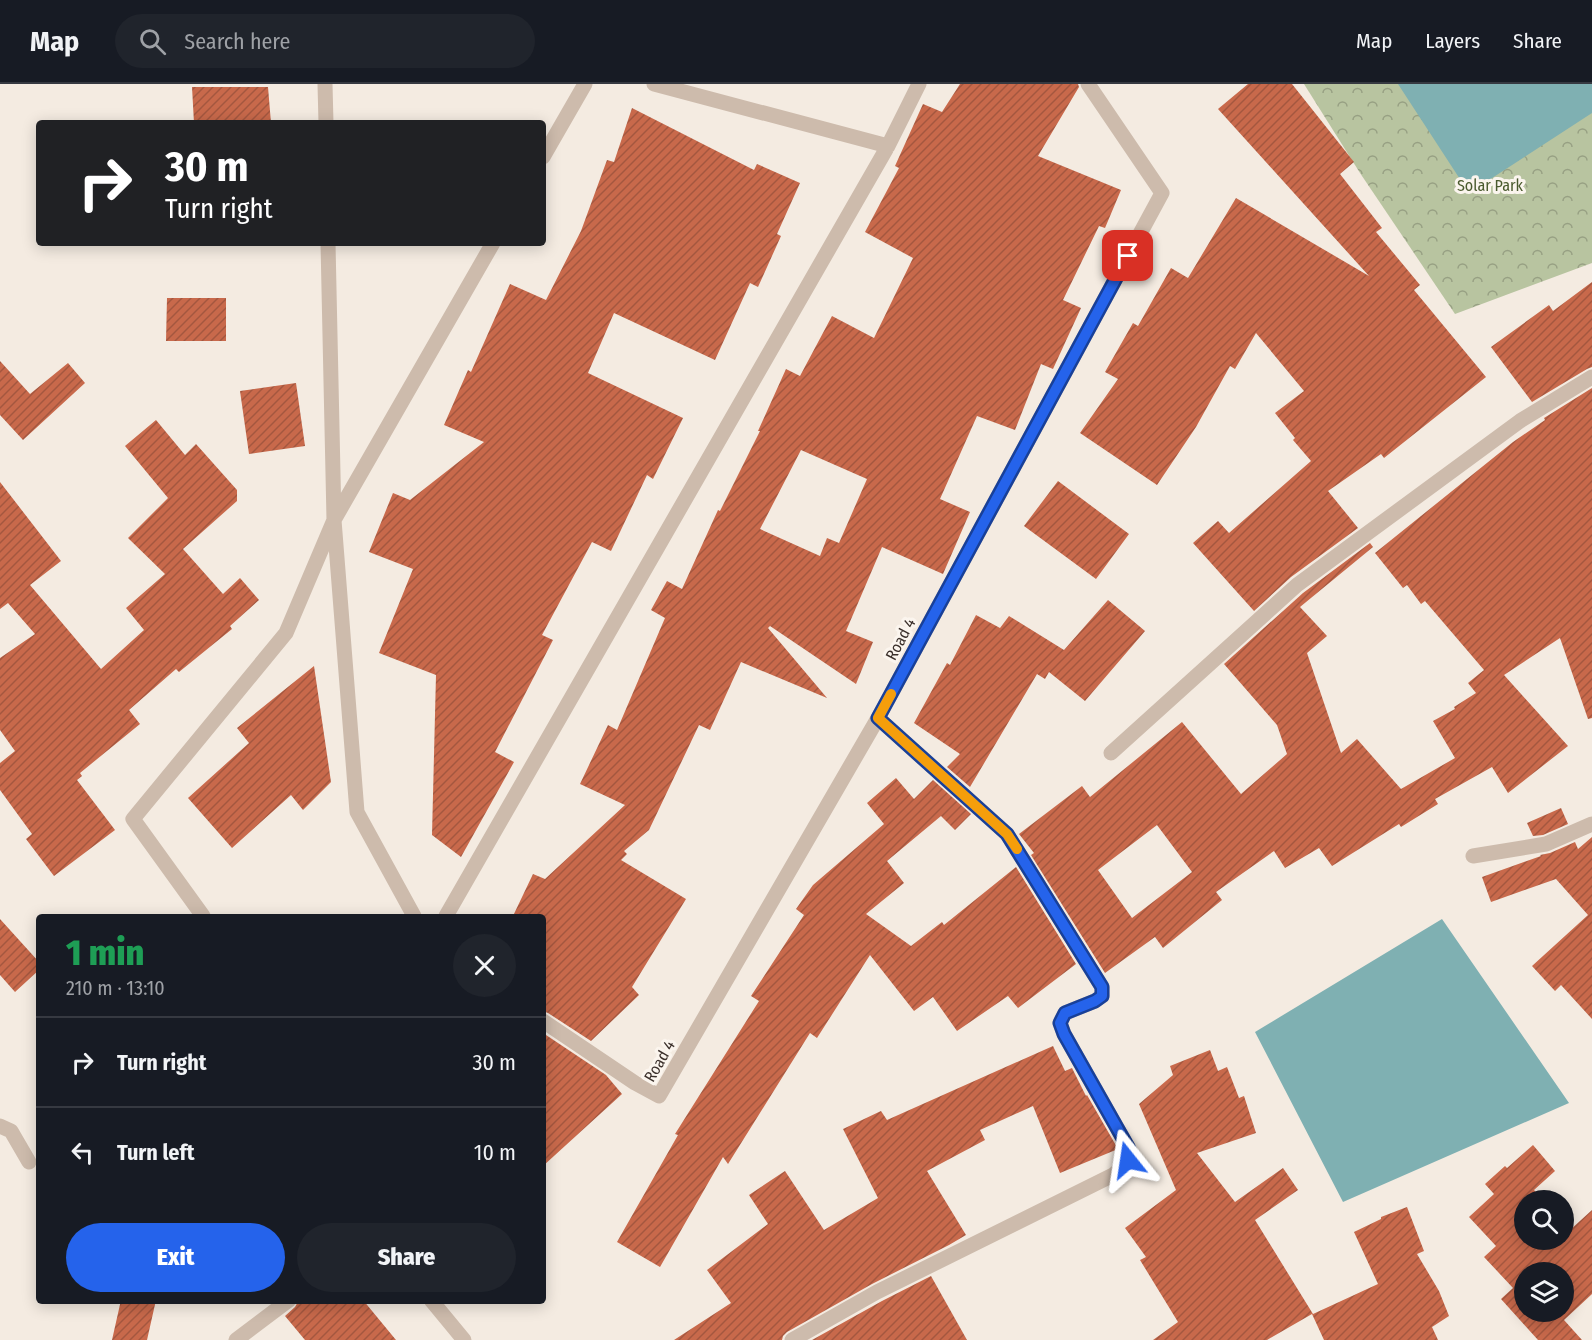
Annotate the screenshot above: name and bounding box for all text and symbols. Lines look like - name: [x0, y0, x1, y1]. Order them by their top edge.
- search box: [115, 14, 535, 68]
- text: Map: [30, 25, 79, 58]
- icon: search: [136, 25, 169, 58]
- text: Search here: [184, 28, 290, 55]
- text: Map: [1356, 28, 1392, 54]
- text: Layers: [1425, 28, 1480, 54]
- text: Share: [1513, 28, 1562, 54]
- text: 30 m: [165, 142, 249, 192]
- icon: right: [66, 144, 144, 222]
- park label: Solar Park: [1457, 176, 1524, 195]
- text: Turn right: [165, 193, 273, 225]
- pin: [1102, 230, 1153, 281]
- icon: arrive: [1111, 239, 1144, 272]
- street label: Road 4: [882, 615, 919, 663]
- text: 1 min: [66, 931, 144, 975]
- button: close: [453, 934, 516, 997]
- text: 210 m · 13:10: [66, 976, 165, 1000]
- street label: Road 4: [640, 1037, 679, 1085]
- icon: right: [66, 1046, 99, 1079]
- text: Turn right: [117, 1049, 206, 1076]
- text: 30 m: [473, 1049, 516, 1076]
- position arrow: [1096, 1128, 1160, 1192]
- icon: left: [66, 1136, 99, 1169]
- text: Turn left: [117, 1139, 195, 1166]
- text: 10 m: [474, 1139, 516, 1166]
- map controls: [1514, 1190, 1574, 1322]
- button: search: [1514, 1190, 1574, 1250]
- button: Exit: [66, 1223, 285, 1292]
- button: Share: [297, 1223, 516, 1292]
- button: layers: [1514, 1262, 1574, 1322]

